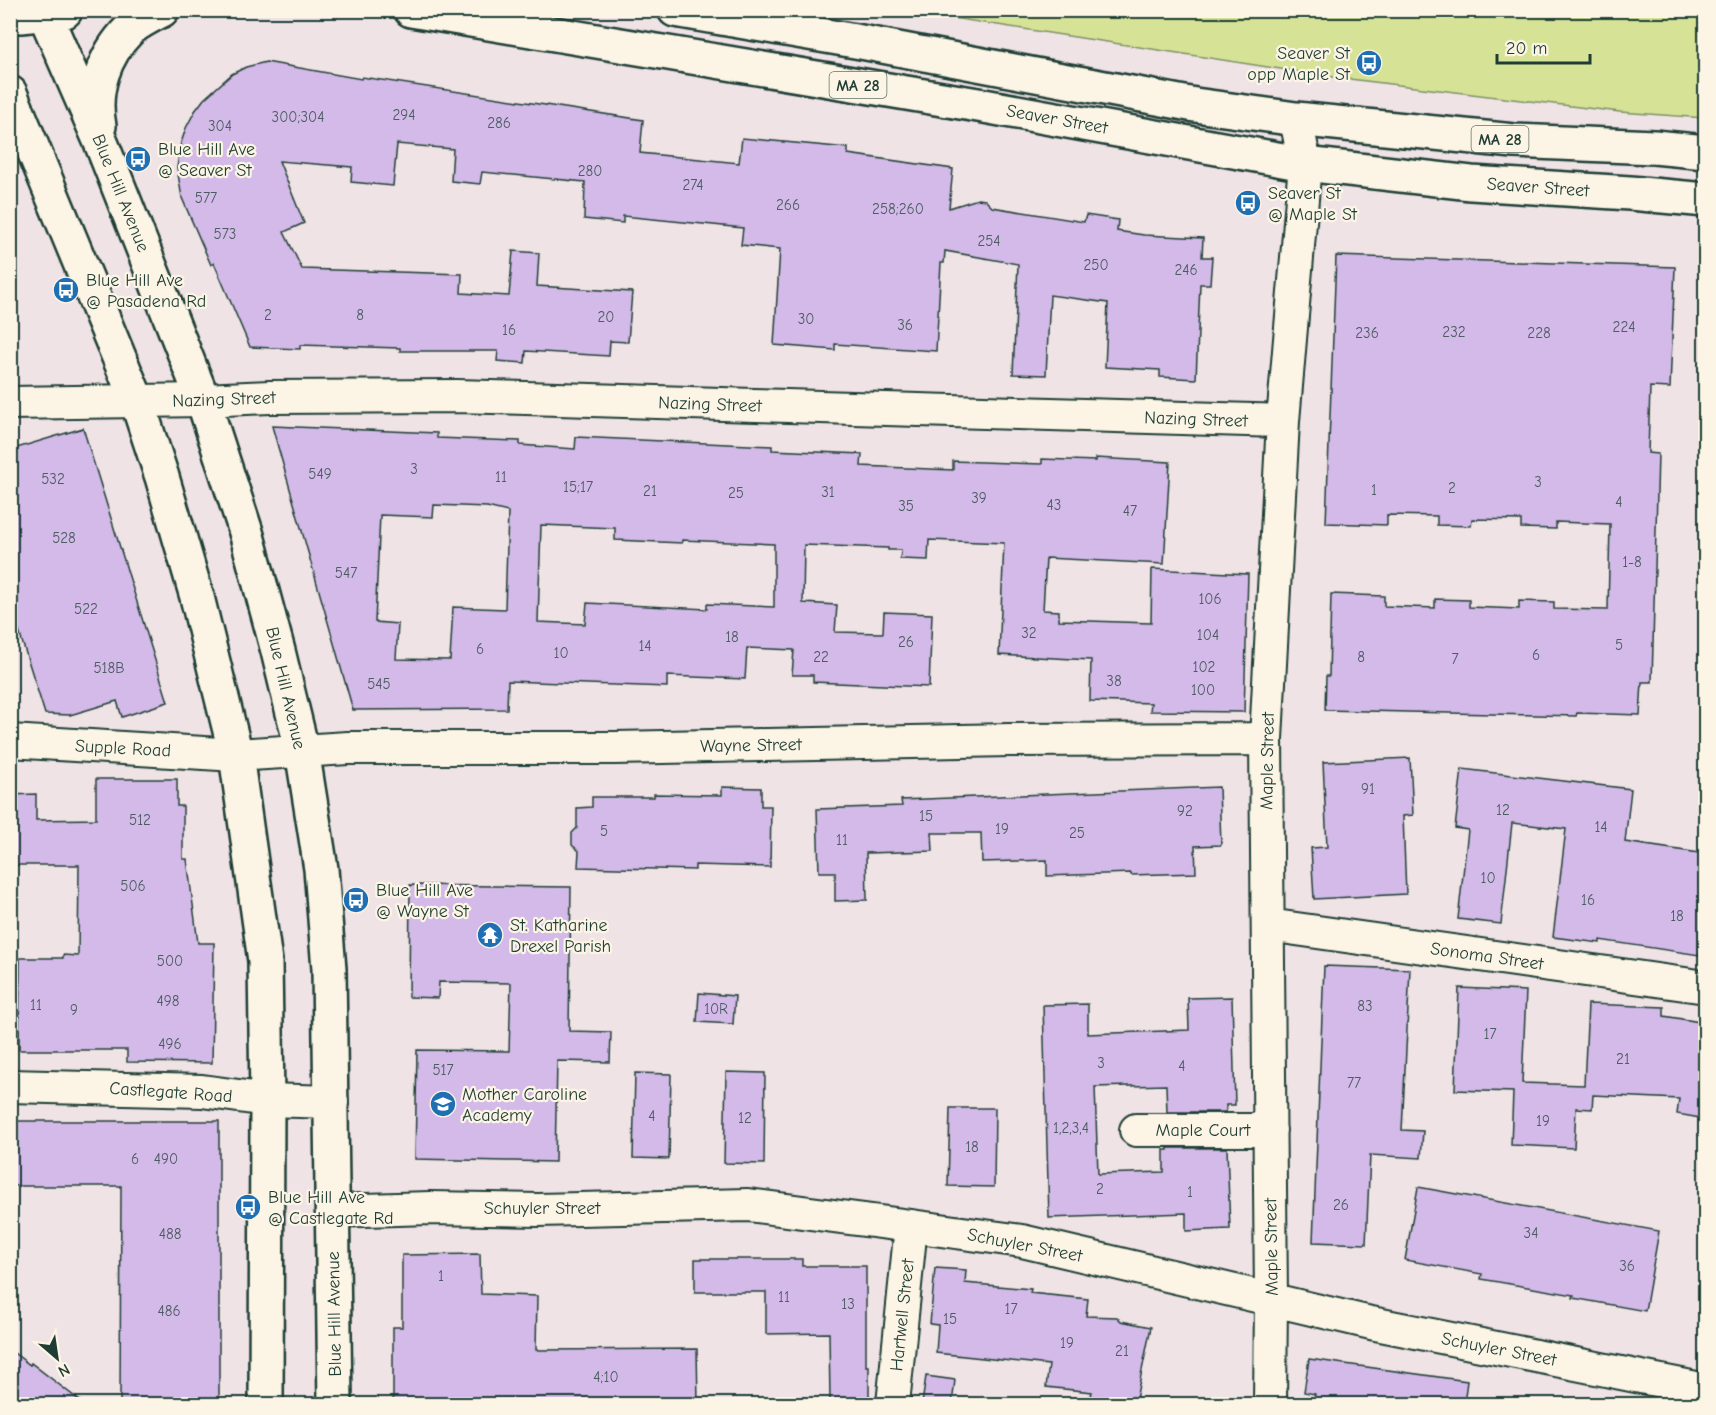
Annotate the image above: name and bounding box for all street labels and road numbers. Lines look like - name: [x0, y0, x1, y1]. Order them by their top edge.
- road number: MA 28: [830, 72, 886, 98]
- street label: Seaver Street: [1005, 100, 1110, 139]
- road number: MA 28: [1472, 126, 1528, 152]
- street label: Blue Hill Avenue: [87, 131, 154, 255]
- street label: Seaver Street: [1486, 173, 1591, 202]
- street label: Nazing Street: [172, 387, 277, 412]
- street label: Nazing Street: [658, 392, 763, 417]
- street label: Nazing Street: [1144, 407, 1249, 432]
- street label: Blue Hill Avenue: [261, 625, 310, 751]
- street label: Maple Street: [1256, 711, 1279, 810]
- street label: Wayne Street: [700, 734, 803, 757]
- street label: Supple Road: [74, 735, 172, 761]
- street label: Sonoma Street: [1429, 938, 1546, 975]
- street label: Castlegate Road: [109, 1078, 233, 1107]
- street label: Maple Court: [1156, 1120, 1251, 1141]
- street label: Maple Street: [1260, 1197, 1283, 1296]
- street label: Schuyler Street: [484, 1198, 601, 1219]
- street label: Schuyler Street: [966, 1224, 1085, 1267]
- street label: Blue Hill Avenue: [323, 1251, 346, 1377]
- street label: Hartwell Street: [886, 1257, 919, 1372]
- street label: Schuyler Street: [1440, 1328, 1559, 1371]

